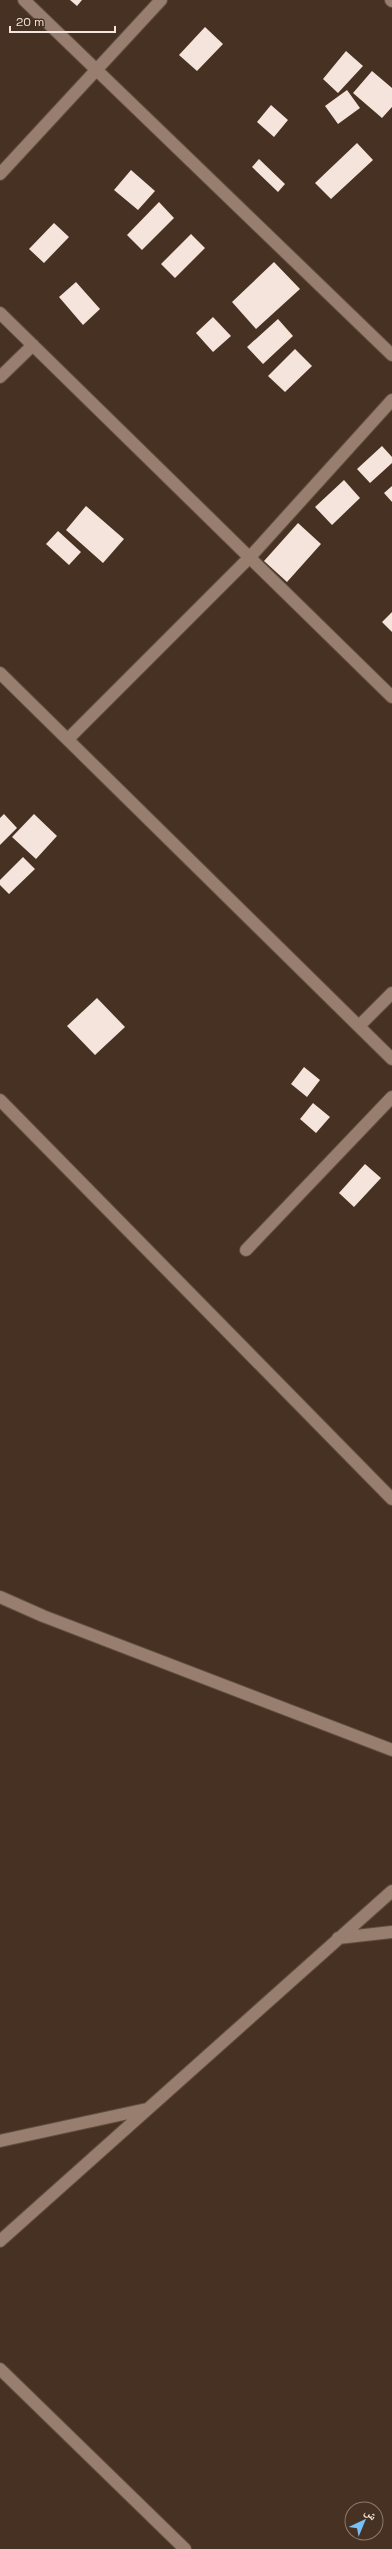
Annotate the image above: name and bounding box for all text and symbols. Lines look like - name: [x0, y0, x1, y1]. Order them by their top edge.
- scale bar: [10, 8, 115, 34]
- text: 20 m: [16, 14, 44, 30]
- north arrow: [344, 2501, 384, 2541]
- text: ش: [361, 2505, 380, 2524]

